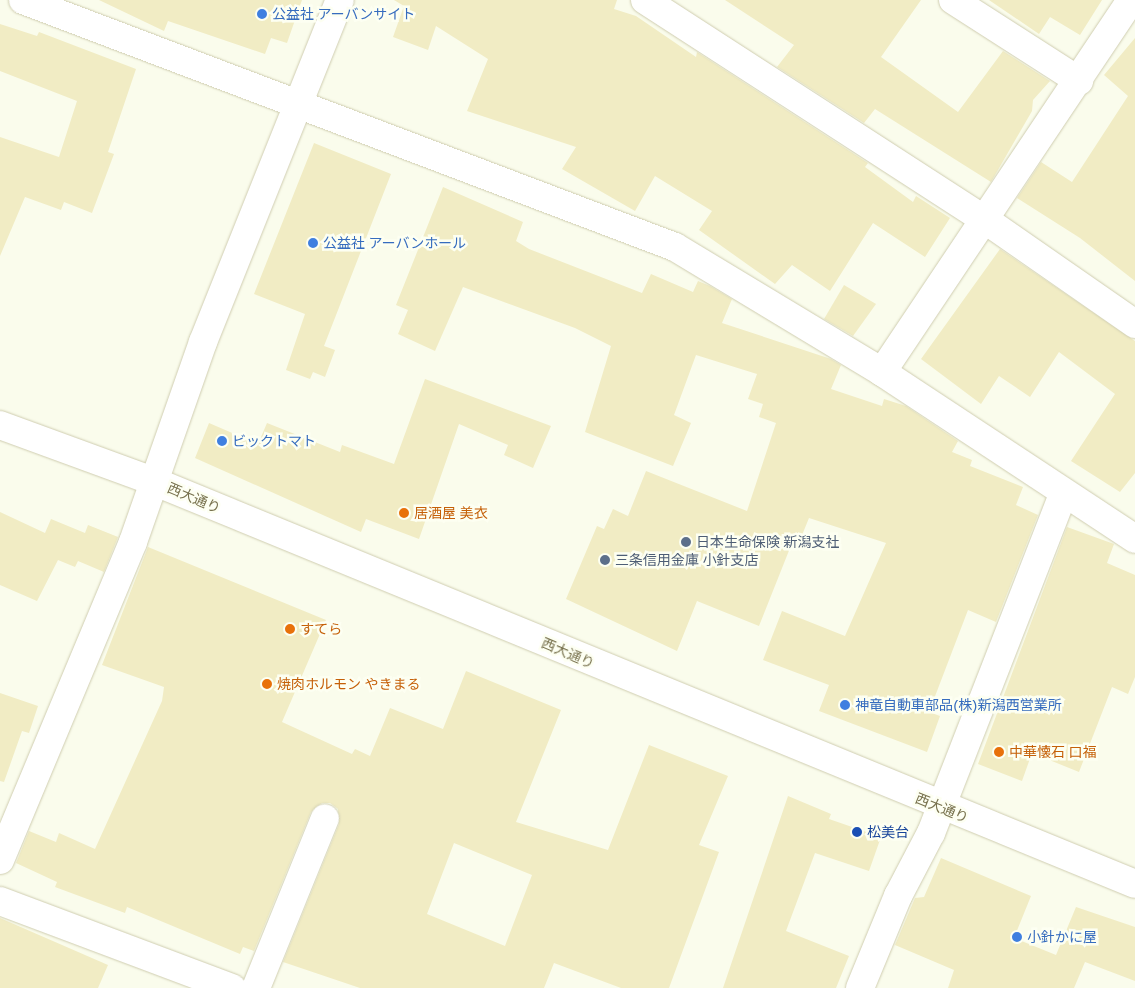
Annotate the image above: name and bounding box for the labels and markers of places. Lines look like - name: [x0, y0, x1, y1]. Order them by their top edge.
- place label: 公益社 アーバンサイト: [272, 6, 415, 22]
- marker: 公益社 アーバンサイト: [256, 8, 268, 20]
- place label: 公益社 アーバンホール: [323, 235, 466, 251]
- marker: 公益社 アーバンホール: [307, 237, 319, 249]
- place label: ビックトマト: [232, 433, 316, 449]
- marker: ビックトマト: [216, 435, 228, 447]
- place label: 居酒屋 美衣: [414, 505, 487, 521]
- marker: 居酒屋 美衣: [398, 507, 410, 519]
- place label: 日本生命保険 新潟支社: [696, 534, 839, 550]
- marker: 日本生命保険 新潟支社: [680, 536, 692, 548]
- place label: 三条信用金庫 小針支店: [615, 552, 758, 568]
- marker: 三条信用金庫 小針支店: [599, 554, 611, 566]
- place label: すてら: [300, 621, 342, 637]
- marker: すてら: [284, 623, 296, 635]
- place label: 焼肉ホルモン やきまる: [277, 676, 420, 692]
- marker: 焼肉ホルモン やきまる: [261, 678, 273, 690]
- place label: 神竜自動車部品(株)新潟西営業所: [855, 697, 1062, 713]
- marker: 神竜自動車部品(株)新潟西営業所: [839, 699, 851, 711]
- place label: 中華懐石 口福: [1009, 744, 1096, 760]
- marker: 中華懐石 口福: [993, 746, 1005, 758]
- place label: 松美台: [867, 824, 909, 840]
- marker: 松美台: [851, 826, 863, 838]
- place label: 小針かに屋: [1027, 929, 1097, 945]
- marker: 小針かに屋: [1011, 931, 1023, 943]

